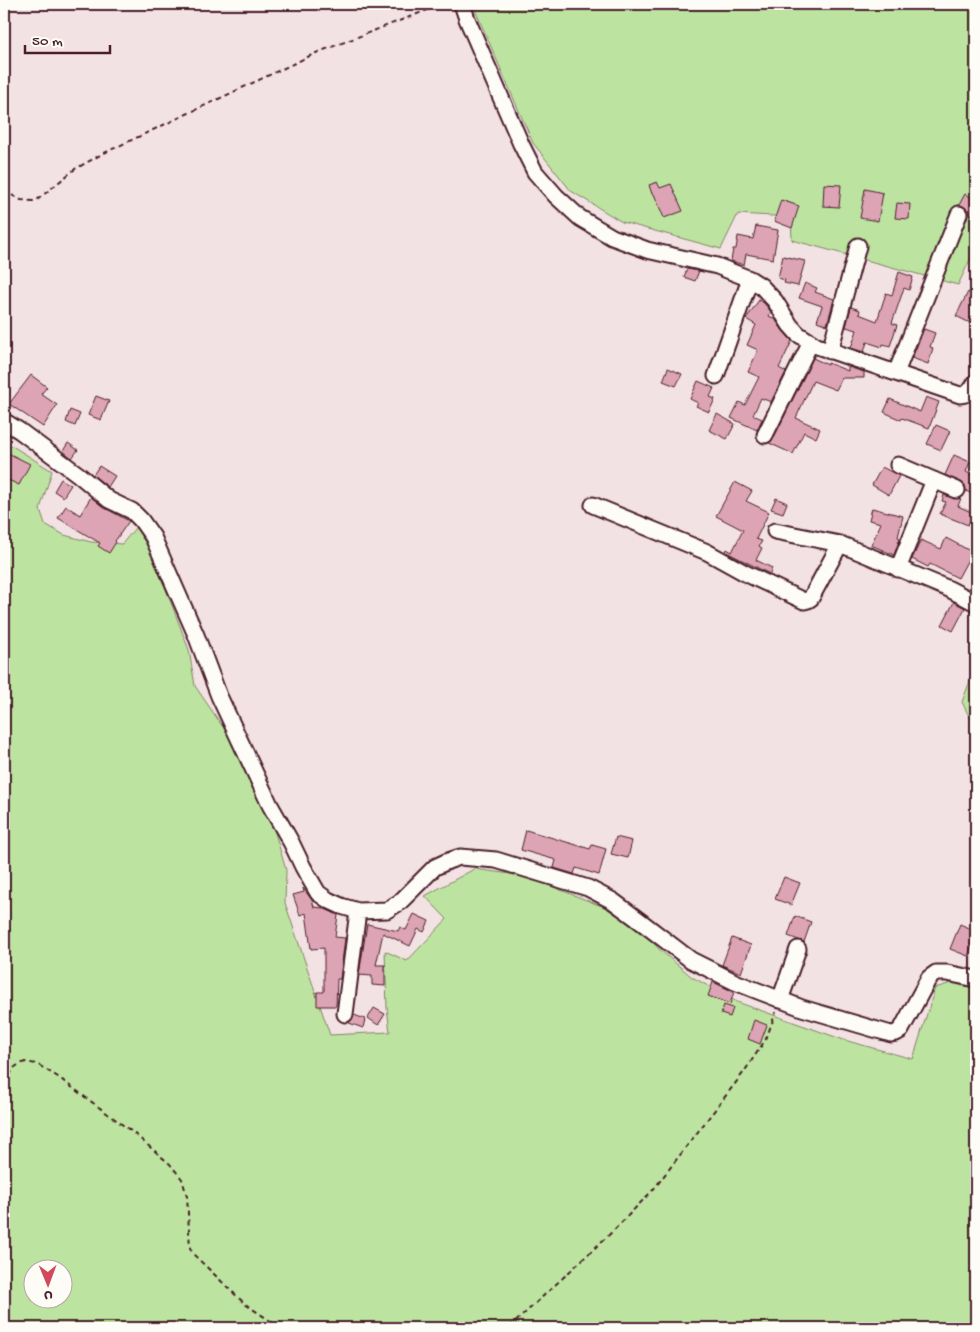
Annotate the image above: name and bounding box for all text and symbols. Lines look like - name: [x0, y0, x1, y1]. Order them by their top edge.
- scale bar: [25, 22, 110, 54]
- text: 50 m: [32, 33, 63, 51]
- north arrow: [22, 1260, 72, 1310]
- text: U: [44, 1286, 52, 1303]

